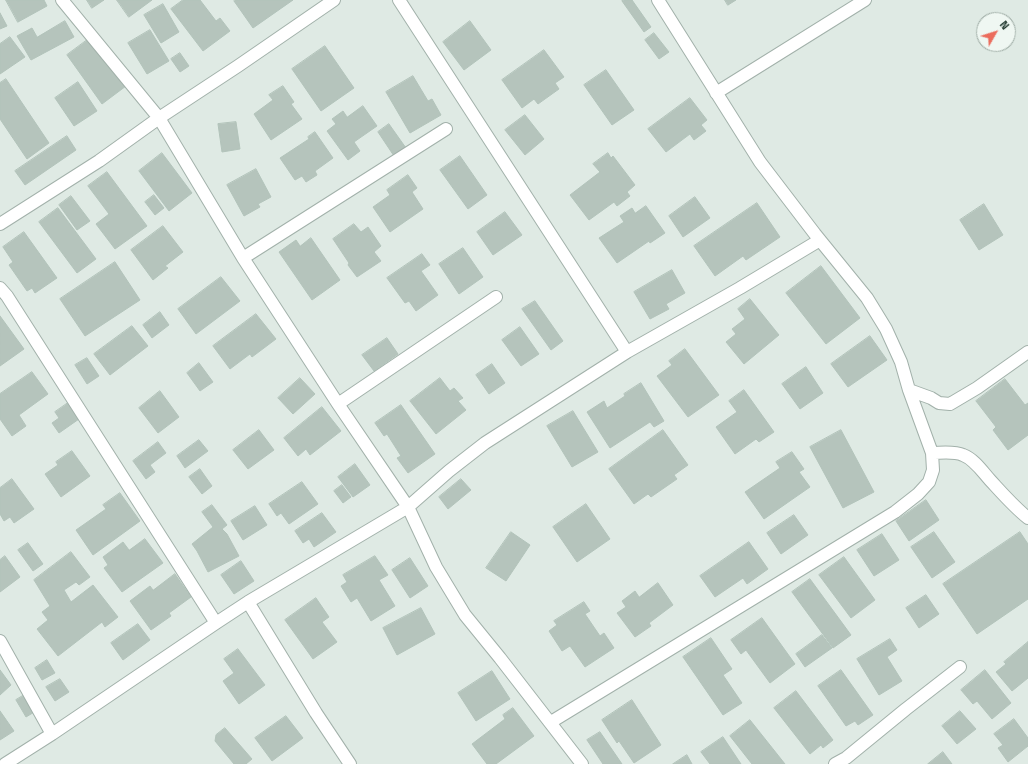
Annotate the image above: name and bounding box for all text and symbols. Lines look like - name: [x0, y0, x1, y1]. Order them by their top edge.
- north arrow: [976, 12, 1016, 52]
- text: N: [996, 17, 1013, 33]

